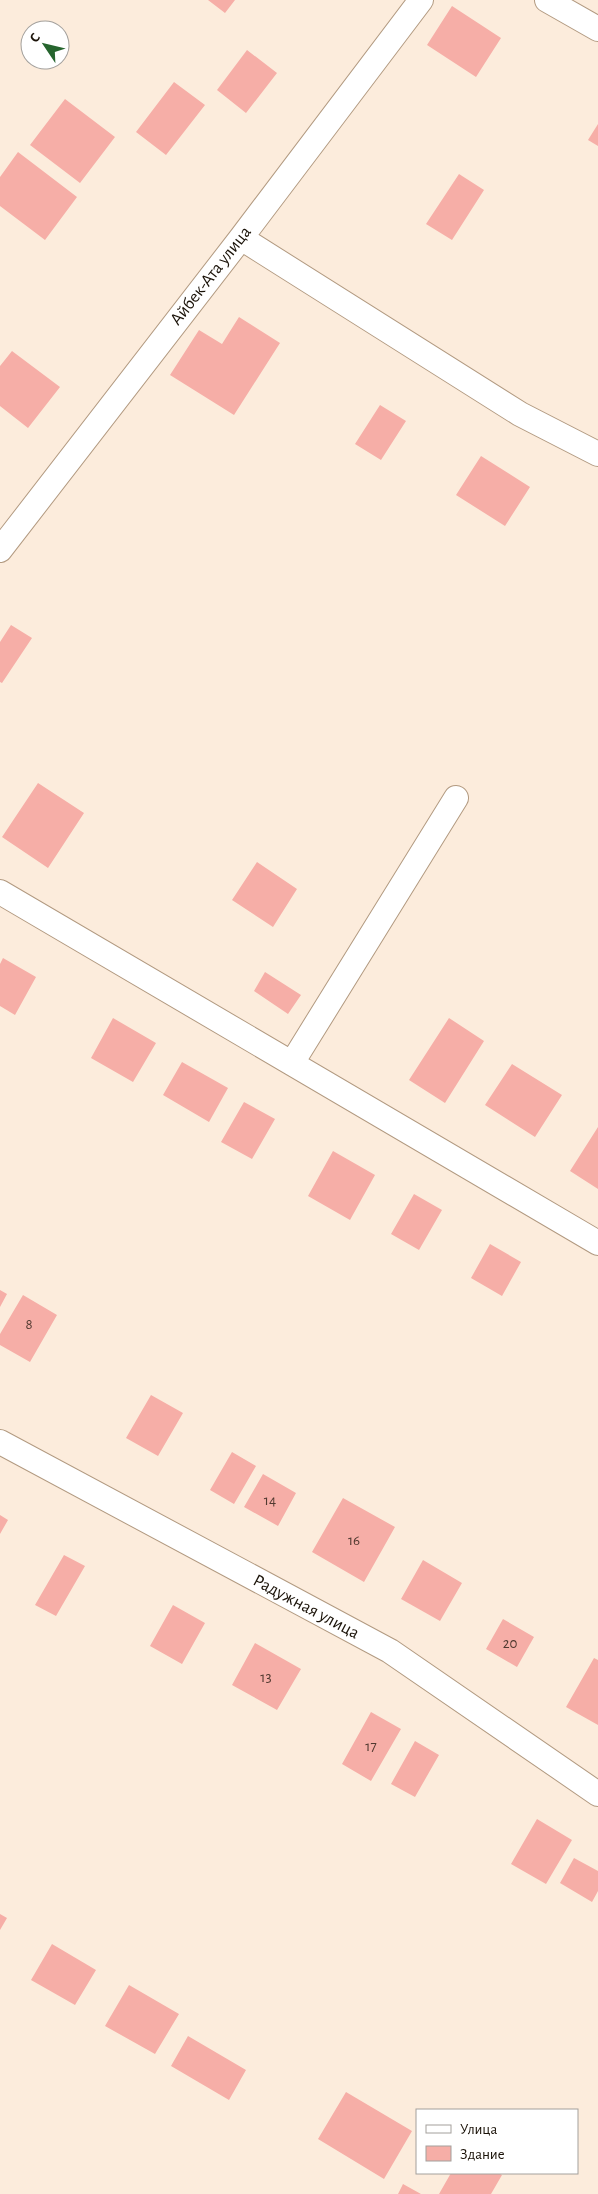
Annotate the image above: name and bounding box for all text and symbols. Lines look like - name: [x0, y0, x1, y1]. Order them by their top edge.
- north arrow: [20, 20, 70, 70]
- text: С: [27, 31, 43, 45]
- street label: Айбек-Ата улица: [166, 223, 255, 329]
- house number: 8: [25, 1317, 33, 1332]
- house number: 14: [264, 1493, 276, 1508]
- house number: 16: [348, 1533, 360, 1548]
- street label: Радужная улица: [250, 1571, 362, 1643]
- house number: 20: [503, 1636, 517, 1651]
- house number: 13: [260, 1670, 272, 1685]
- house number: 17: [365, 1739, 377, 1754]
- legend: [416, 2109, 578, 2174]
- text: Улица: [460, 2122, 497, 2137]
- text: Здание: [460, 2147, 505, 2162]

